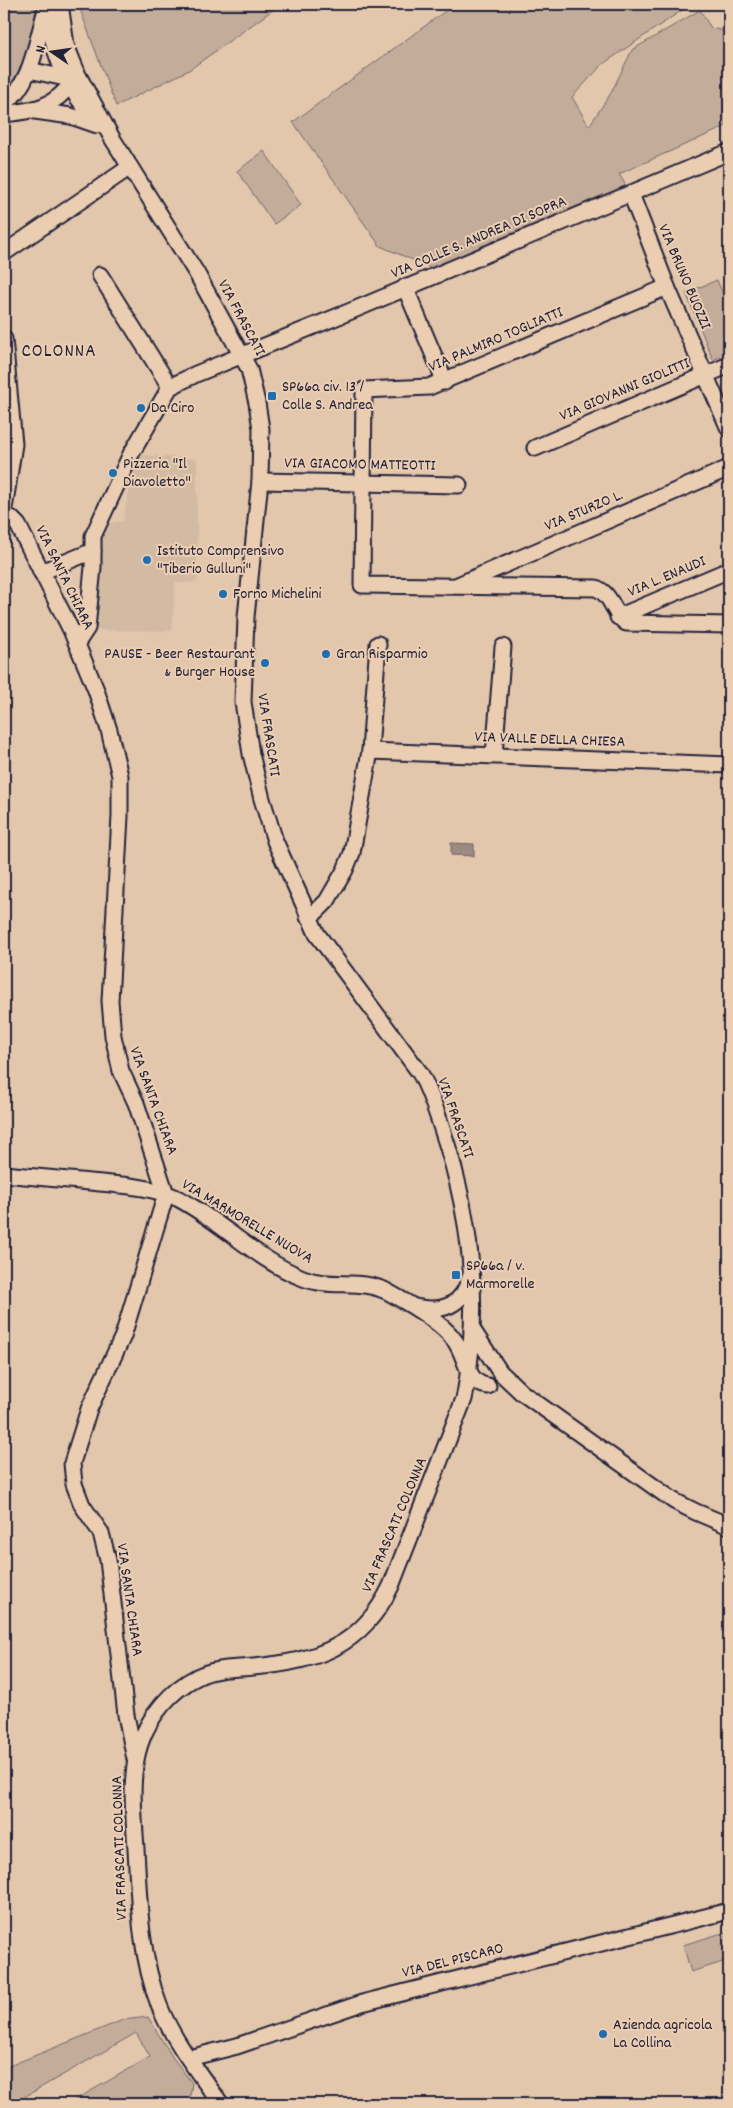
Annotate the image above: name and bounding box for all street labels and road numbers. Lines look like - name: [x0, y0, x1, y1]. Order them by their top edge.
- street label: VIA COLLE S. ANDREA DI SOPRA: [388, 190, 571, 285]
- street label: VIA BRUNO BUOZZI: [651, 221, 717, 333]
- street label: VIA FRASCATI: [211, 276, 271, 360]
- street label: VIA PALMIRO TOGLIATTI: [425, 301, 567, 379]
- street label: VIA GIOVANNI GIOLITTI: [556, 352, 694, 428]
- street label: VIA GIACOMO MATTEOTTI: [284, 452, 436, 478]
- street label: VIA STURZO L.: [541, 484, 627, 538]
- street label: VIA SANTA CHIARA: [29, 522, 99, 634]
- street label: VIA L. ENAUDI: [624, 550, 710, 604]
- street label: VIA FRASCATI: [250, 692, 286, 778]
- street label: VIA VALLE DELLA CHIESA: [474, 726, 626, 754]
- street label: VIA SANTA CHIARA: [123, 1044, 183, 1159]
- street label: VIA FRASCATI: [430, 1075, 480, 1161]
- street label: VIA MARMORELLE NUOVA: [177, 1174, 317, 1271]
- street label: VIA FRASCATI COLONNA: [356, 1454, 434, 1596]
- street label: VIA SANTA CHIARA: [110, 1542, 148, 1658]
- street label: VIA FRASCATI COLONNA: [106, 1775, 134, 1921]
- street label: VIA DEL PISCARO: [400, 1937, 506, 1985]

